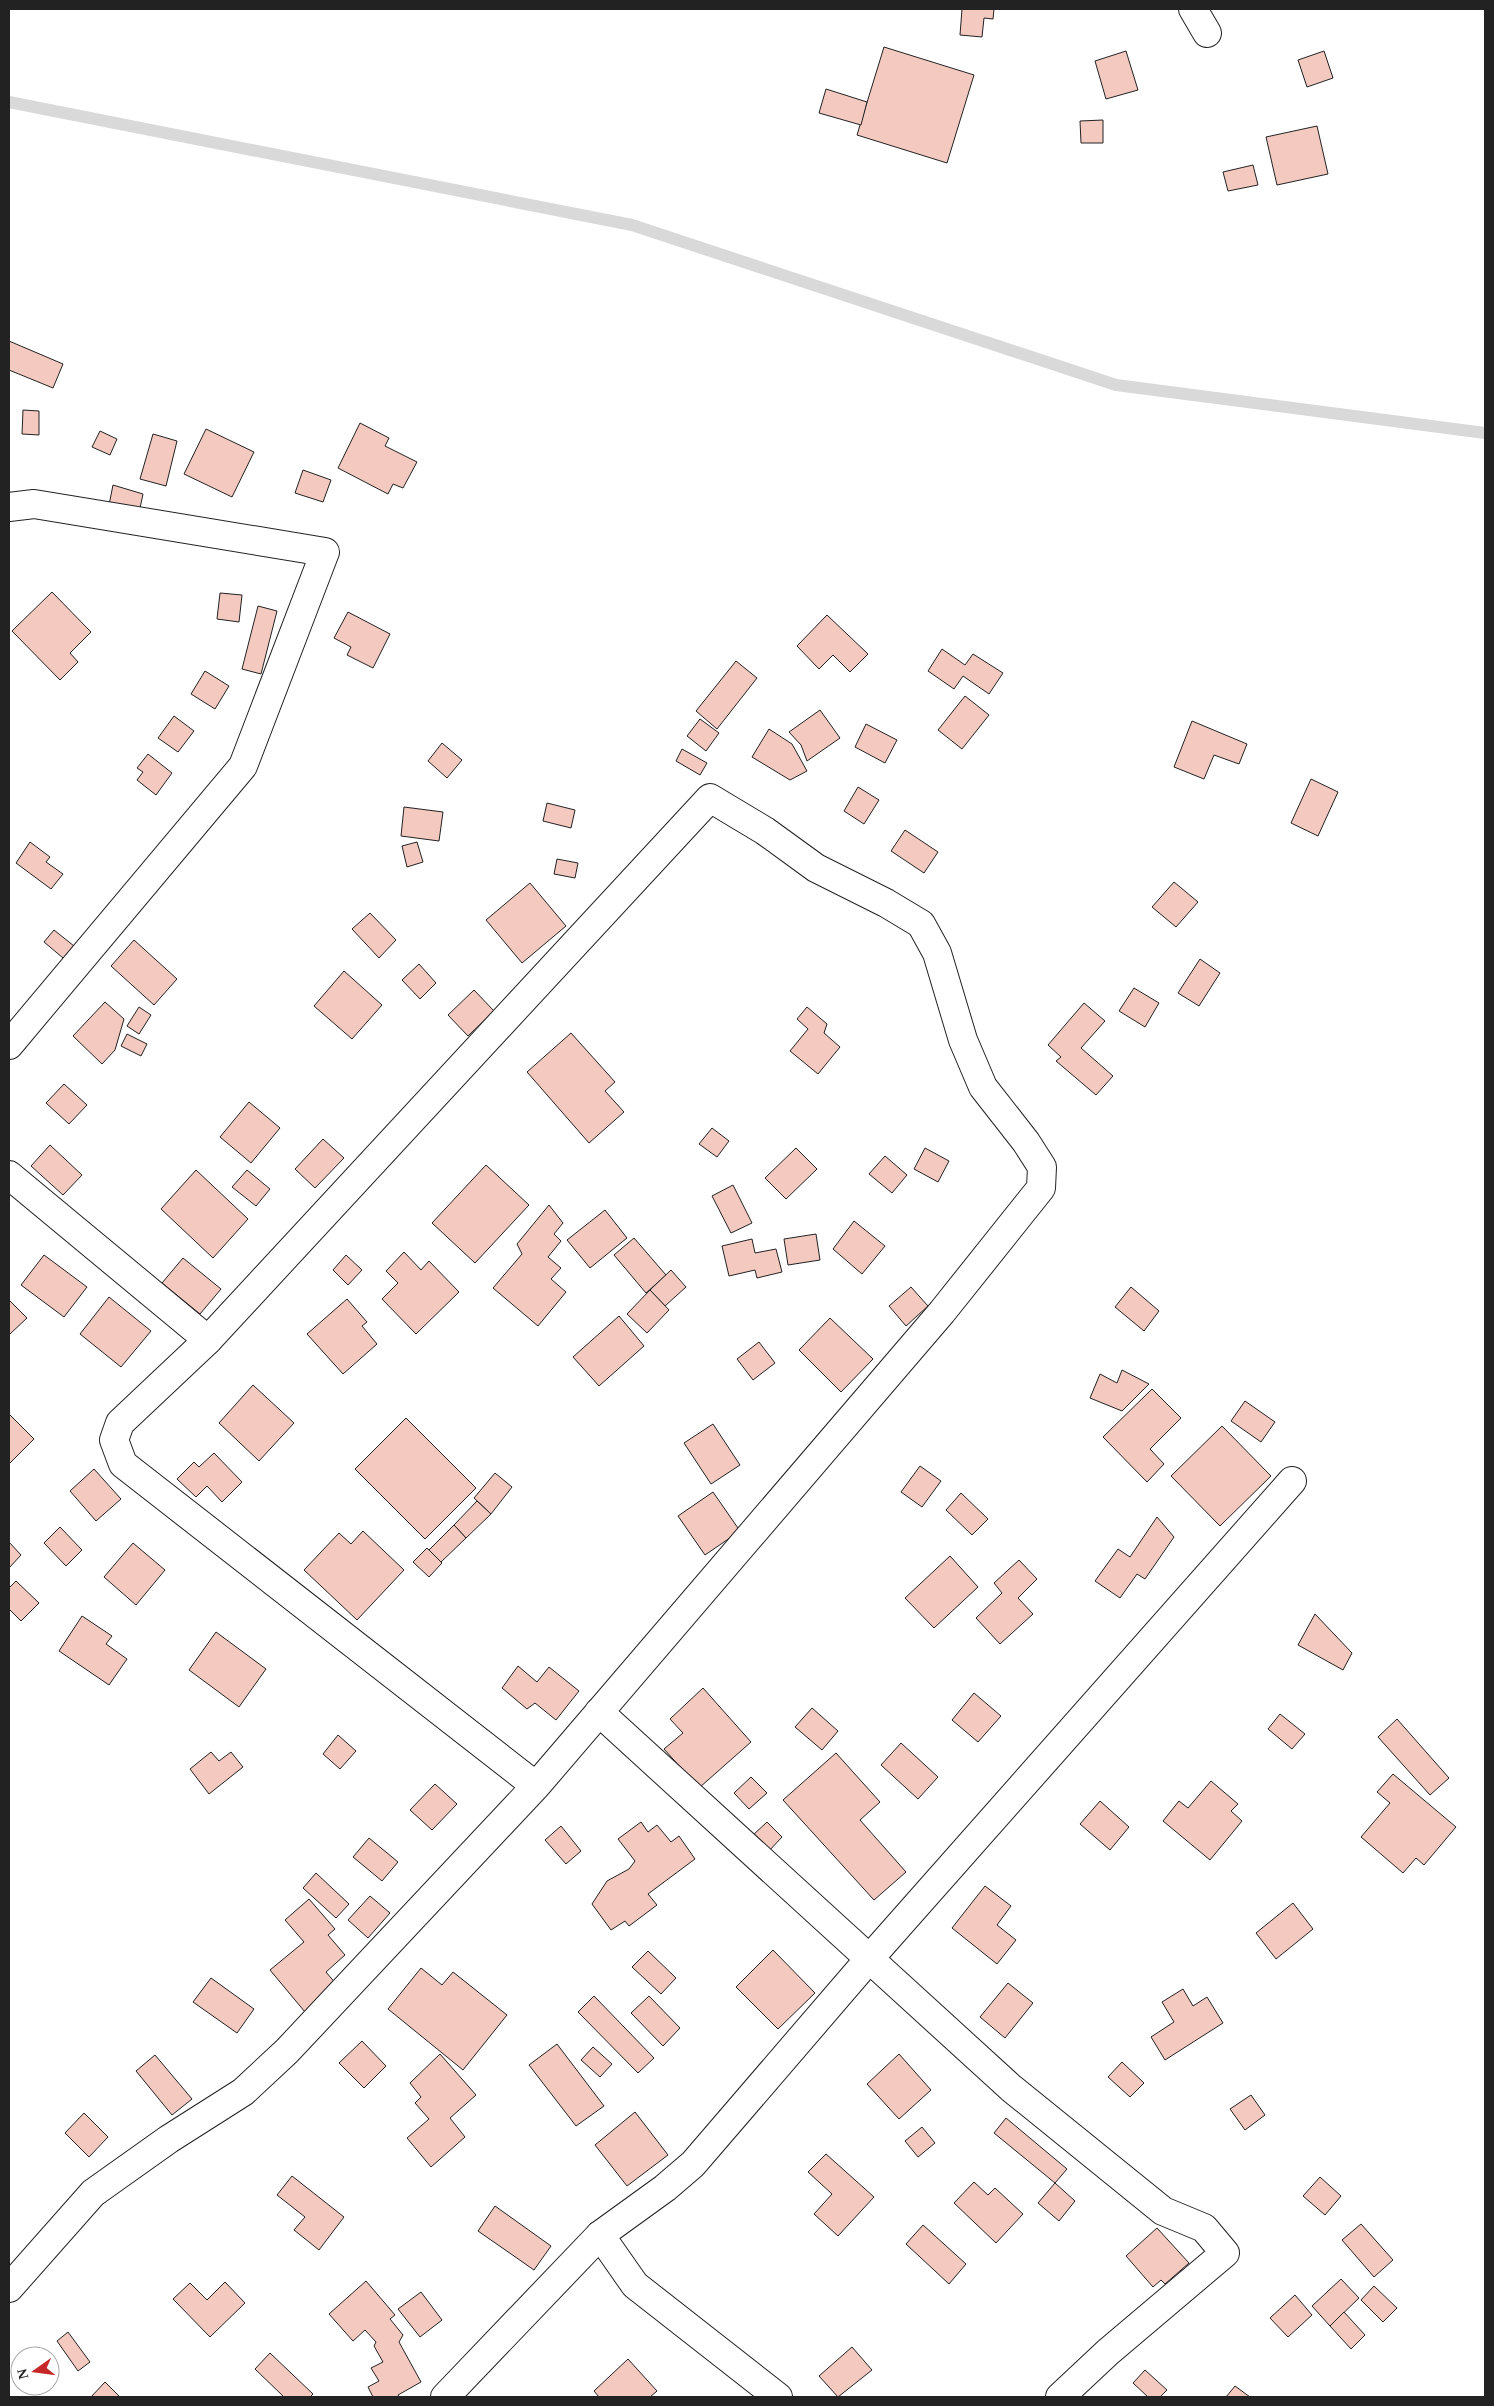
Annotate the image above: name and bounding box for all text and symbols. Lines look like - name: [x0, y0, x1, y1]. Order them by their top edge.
- north arrow: [10, 2346, 60, 2396]
- text: N: [14, 2367, 31, 2381]

